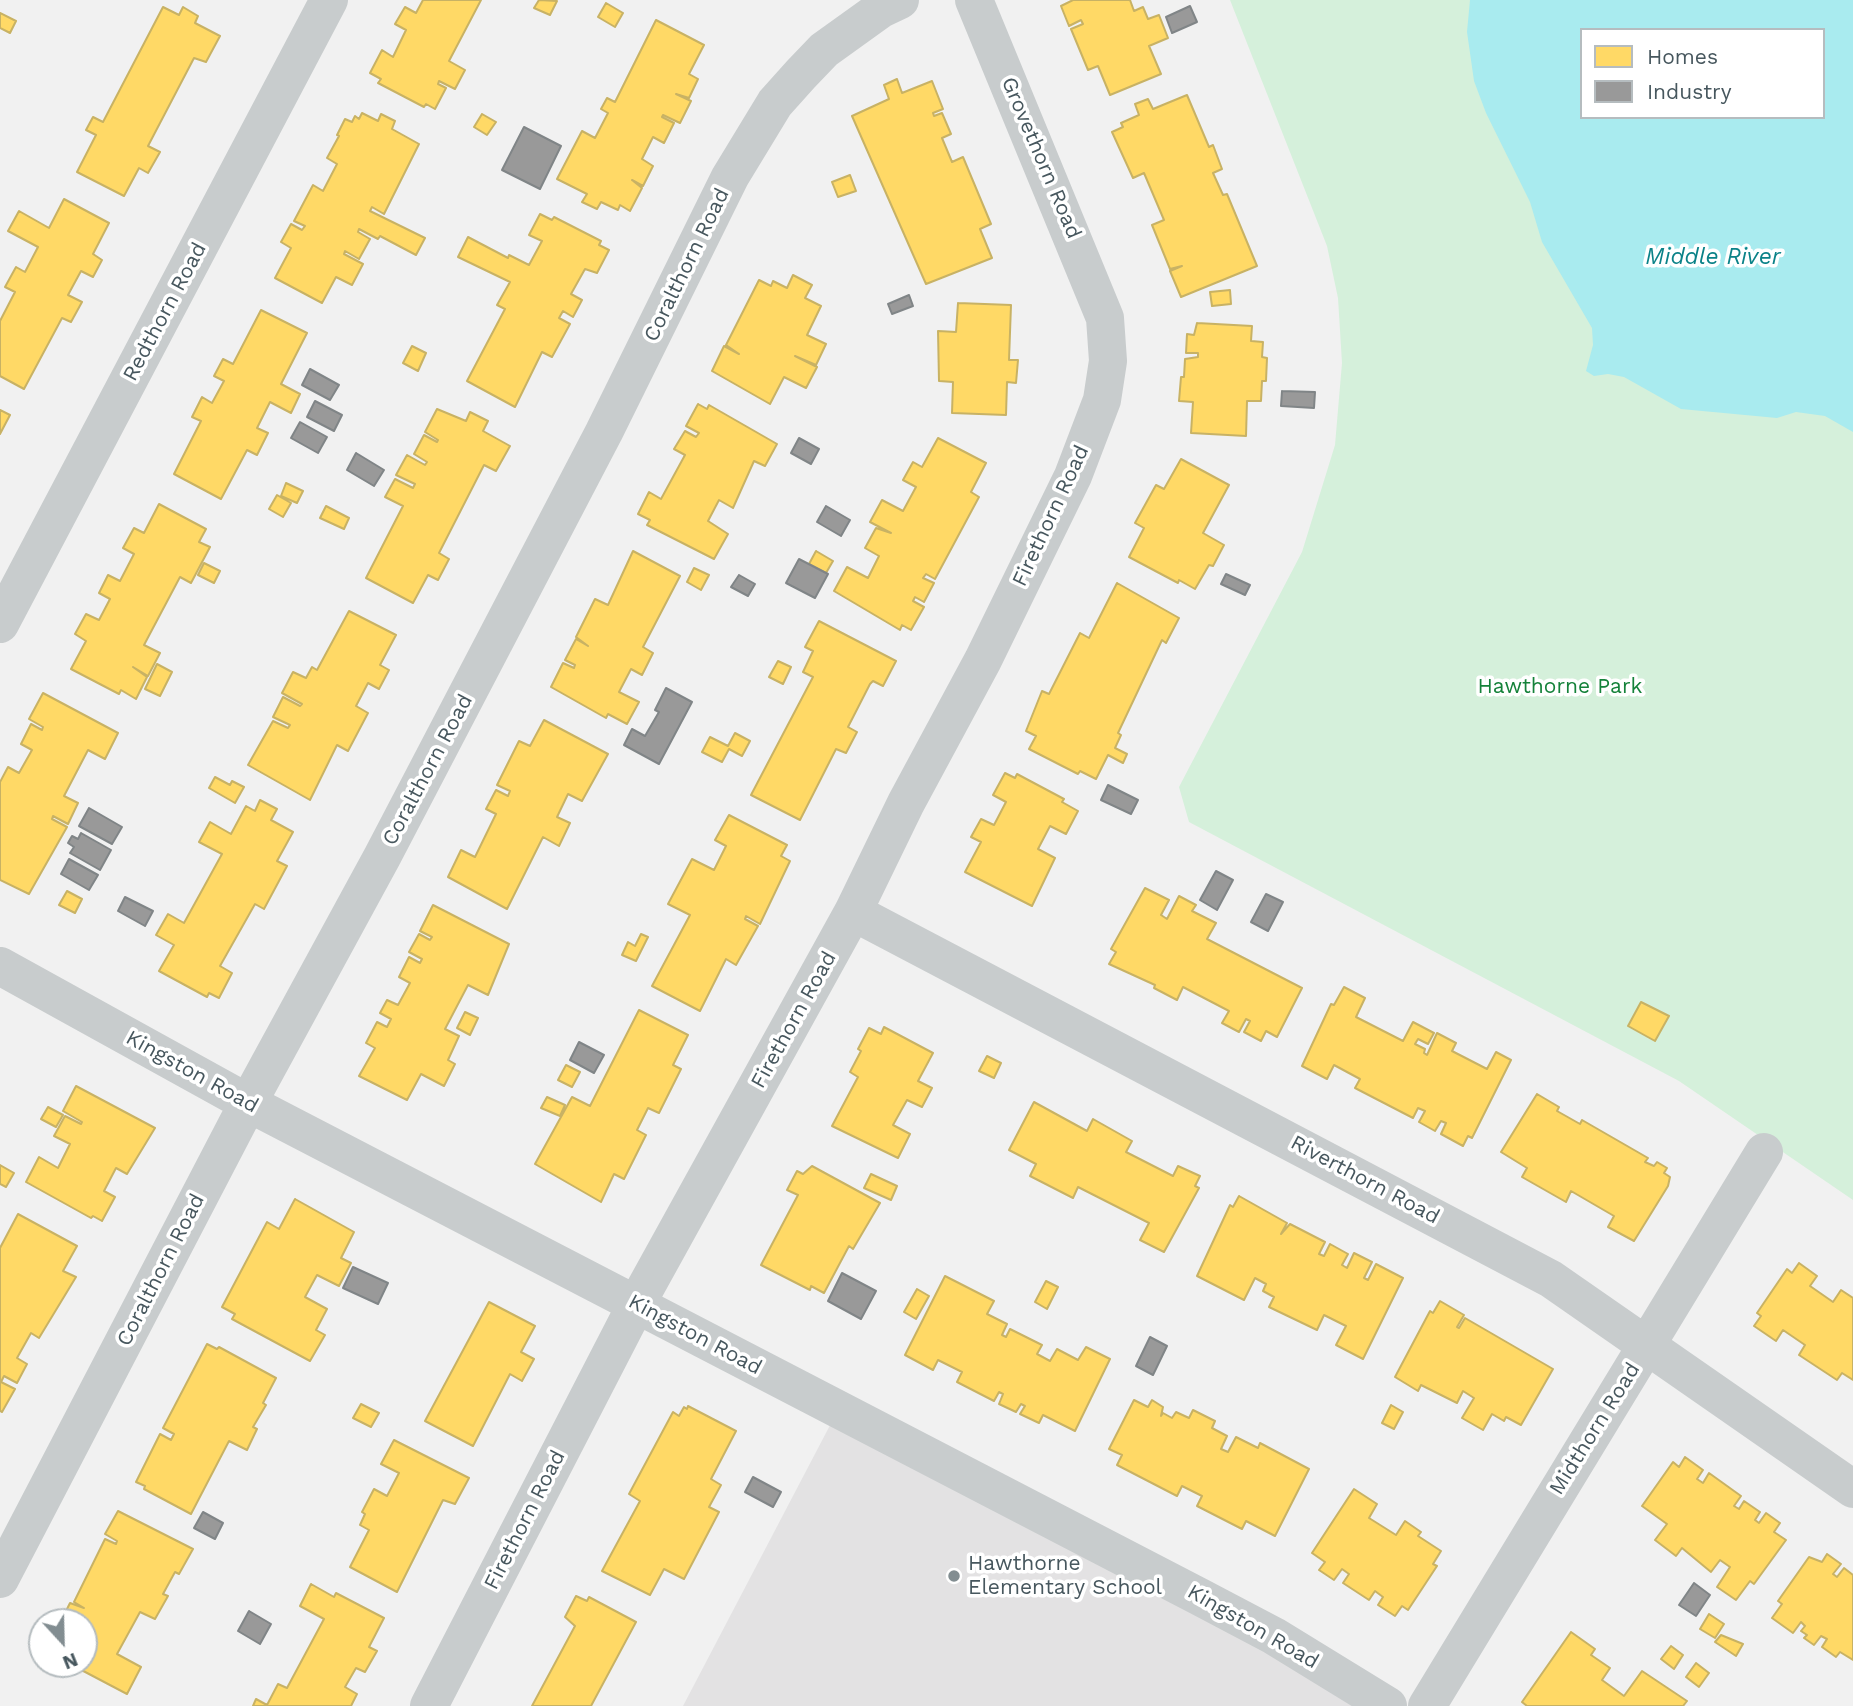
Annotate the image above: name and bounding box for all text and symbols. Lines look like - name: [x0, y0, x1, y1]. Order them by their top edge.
- legend: [1580, 28, 1825, 119]
- text: Homes: [1647, 44, 1718, 69]
- street label: Grovethorn Road: [996, 73, 1086, 243]
- text: Industry: [1647, 79, 1732, 104]
- street label: Coralthorn Road: [639, 184, 735, 346]
- street label: Redthorn Road: [118, 238, 212, 386]
- water label: Middle River: [1645, 243, 1781, 271]
- street label: Firethorn Road: [1007, 441, 1095, 591]
- park label: Hawthorne Park: [1478, 674, 1642, 700]
- street label: Coralthorn Road: [378, 690, 478, 850]
- street label: Firethorn Road: [746, 947, 842, 1093]
- street label: Kingston Road: [121, 1025, 263, 1119]
- street label: Riverthorn Road: [1286, 1130, 1444, 1230]
- street label: Coralthorn Road: [112, 1190, 210, 1350]
- street label: Kingston Road: [624, 1289, 766, 1381]
- street label: Midthorn Road: [1544, 1358, 1646, 1500]
- street label: Firethorn Road: [479, 1446, 571, 1594]
- place label: Hawthorne Elementary School: [968, 1551, 1162, 1601]
- marker: Hawthorne Elementary School: [946, 1568, 962, 1584]
- street label: Kingston Road: [1183, 1579, 1323, 1675]
- north arrow: [28, 1608, 98, 1678]
- text: N: [59, 1648, 81, 1674]

